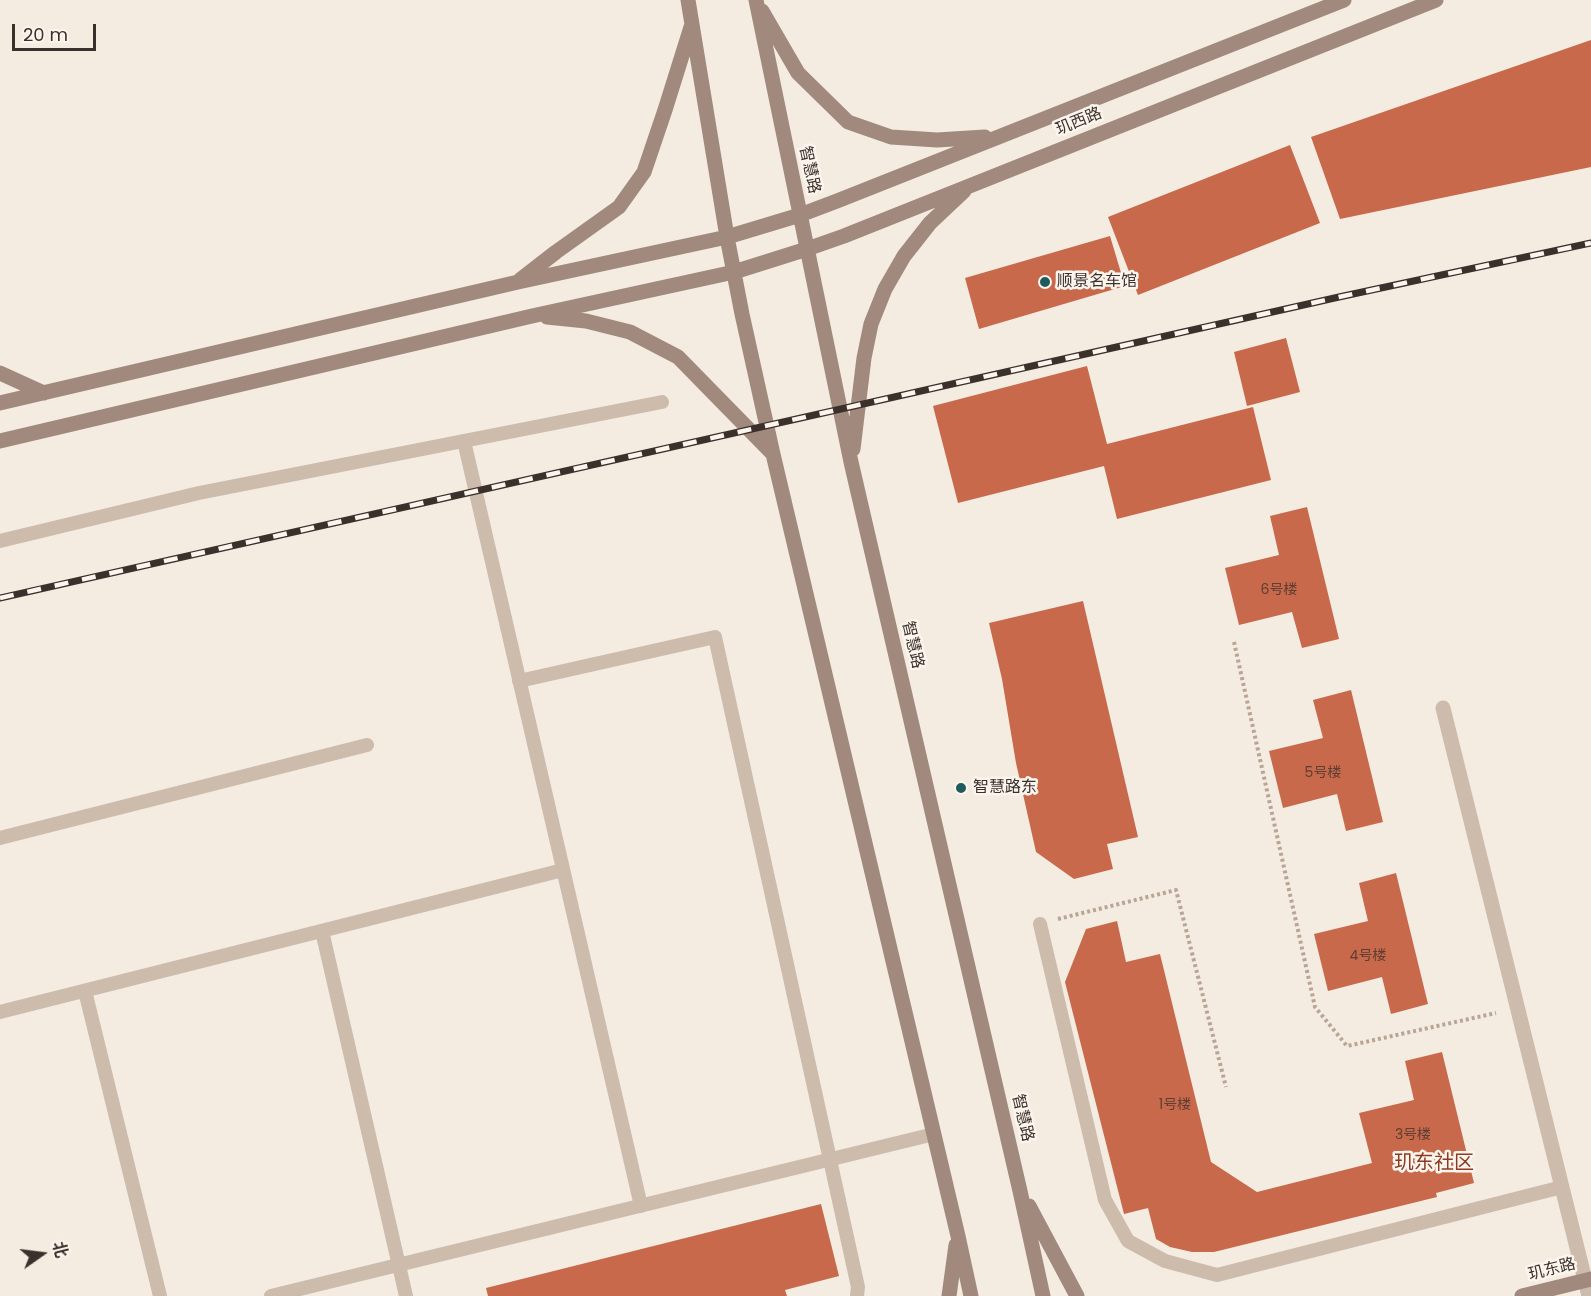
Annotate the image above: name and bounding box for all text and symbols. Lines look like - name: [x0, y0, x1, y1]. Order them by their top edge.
- scale bar: [15, 12, 99, 50]
- text: 20 m: [23, 22, 68, 47]
- street label: 玑西路: [1053, 104, 1105, 140]
- street label: 智慧路: [795, 145, 823, 195]
- place label: 顺景名车馆: [1057, 272, 1137, 292]
- marker: 顺景名车馆: [1038, 275, 1052, 289]
- house number: 6号楼: [1261, 582, 1297, 598]
- street label: 智慧路: [897, 619, 927, 671]
- house number: 5号楼: [1305, 765, 1341, 781]
- place label: 智慧路东: [973, 778, 1037, 798]
- marker: 智慧路东: [954, 781, 968, 795]
- house number: 4号楼: [1350, 948, 1386, 964]
- street label: 智慧路: [1007, 1092, 1037, 1144]
- house number: 1号楼: [1159, 1097, 1191, 1113]
- house number: 3号楼: [1395, 1127, 1431, 1143]
- district label: 玑东社区: [1394, 1152, 1474, 1176]
- north arrow: [12, 1224, 72, 1284]
- text: 北: [47, 1239, 73, 1260]
- street label: 玑东路: [1526, 1255, 1578, 1285]

